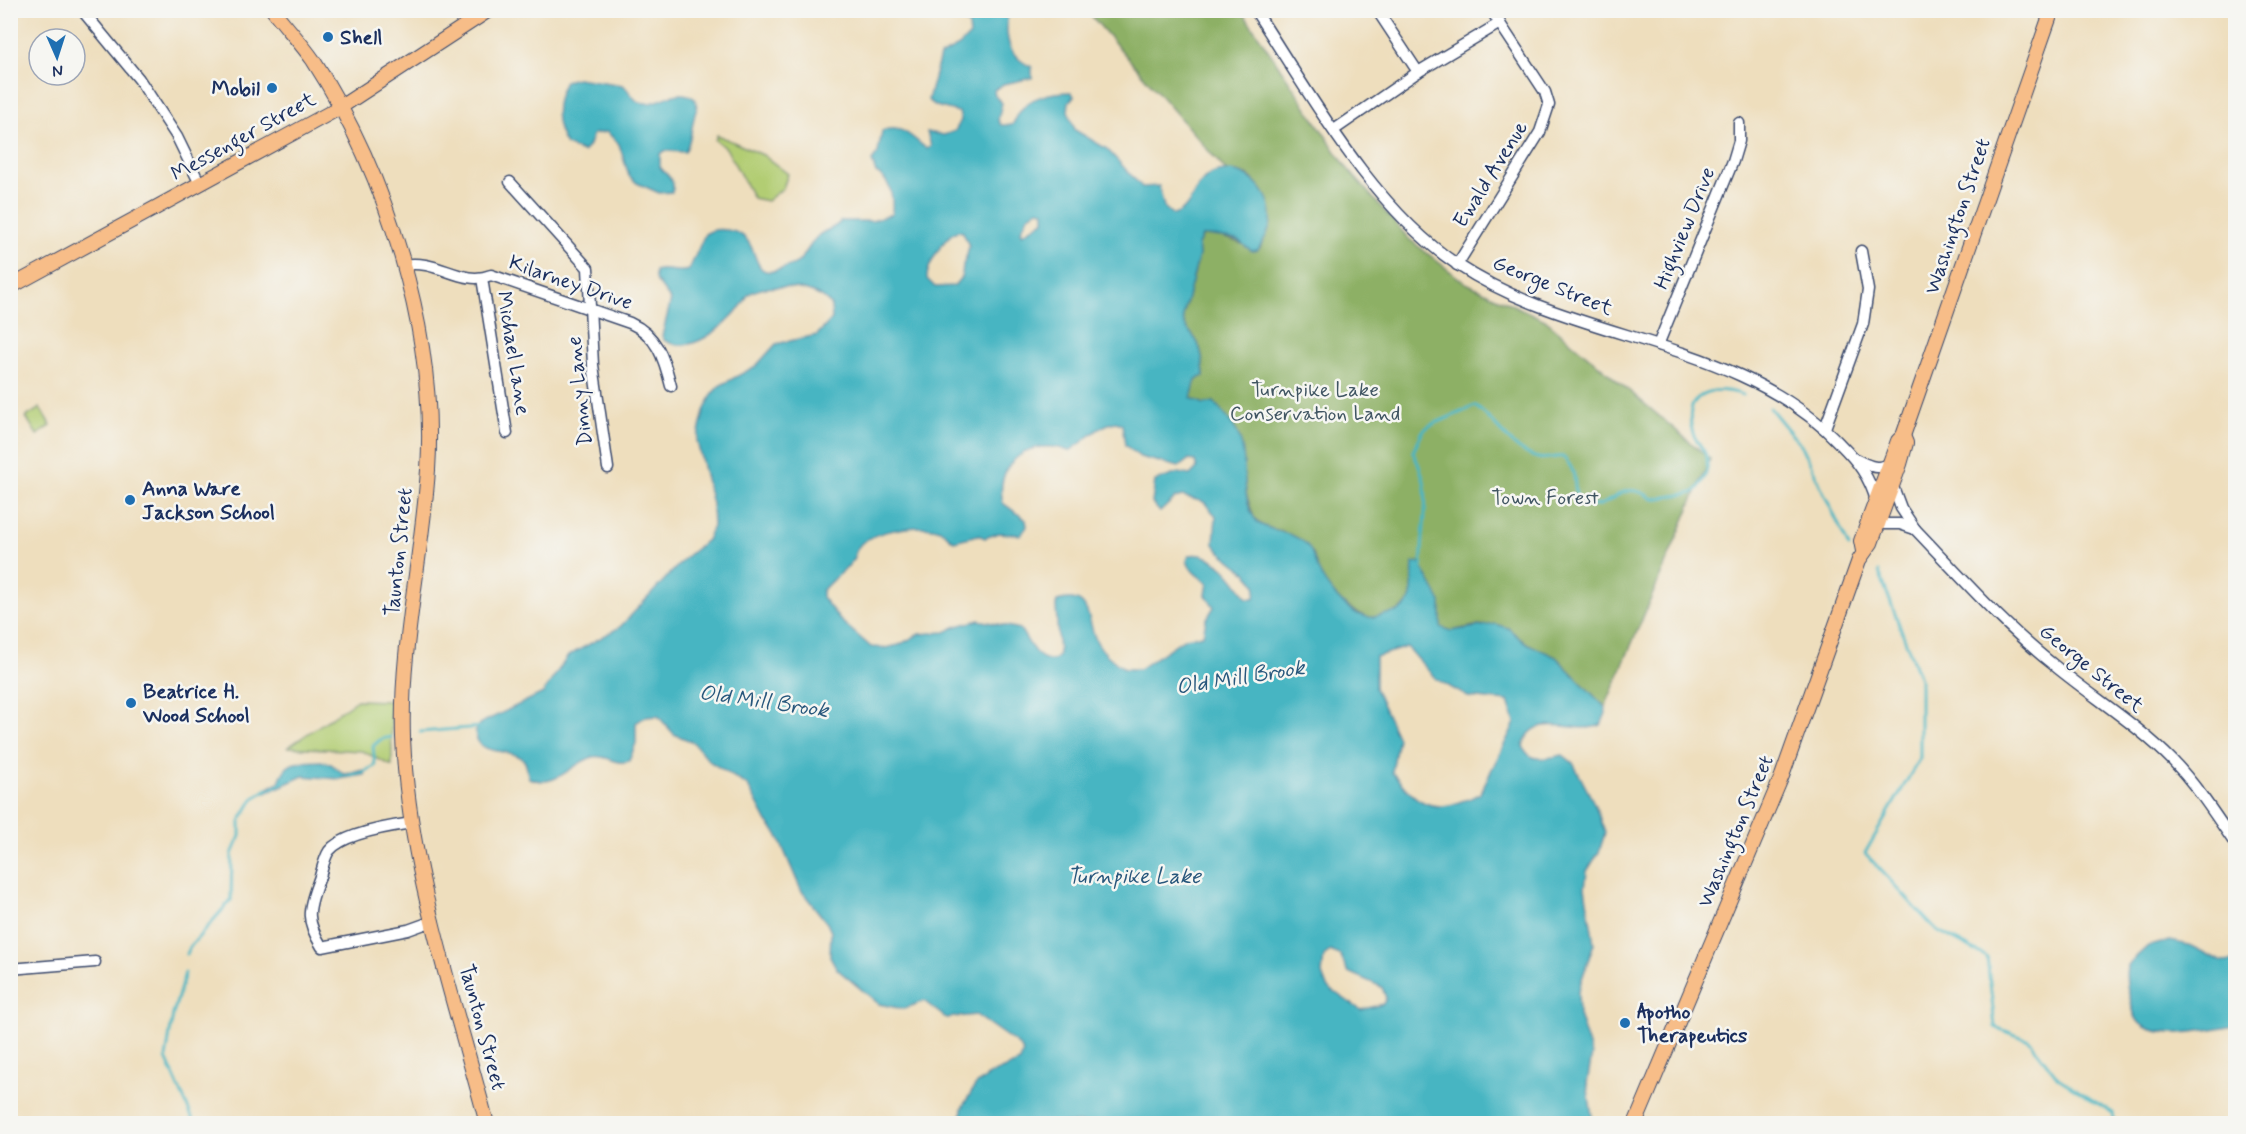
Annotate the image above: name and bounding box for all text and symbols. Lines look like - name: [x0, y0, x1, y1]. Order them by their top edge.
- place label: Shell: [340, 24, 382, 52]
- north arrow: [27, 27, 87, 87]
- marker: Shell: [321, 30, 335, 44]
- text: N: [52, 60, 64, 81]
- place label: Mobil: [212, 75, 260, 103]
- marker: Mobil: [265, 81, 279, 95]
- street label: Messenger Street: [166, 85, 323, 190]
- street label: Ewald Avenue: [1447, 116, 1535, 233]
- street label: Washington Street: [1918, 135, 2000, 299]
- street label: Highview Drive: [1648, 163, 1724, 294]
- street label: Kilarney Drive: [505, 249, 636, 317]
- street label: George Street: [1488, 249, 1618, 324]
- street label: Michael Lane: [489, 289, 537, 417]
- street label: Dinny Lane: [560, 335, 600, 447]
- park label: Turnpike Lake Conservation Land: [1230, 376, 1400, 428]
- place label: Anna Ware Jackson School: [142, 475, 275, 527]
- park label: Town Forest: [1491, 484, 1599, 512]
- street label: Taunton Street: [378, 486, 420, 618]
- marker: Anna Ware Jackson School: [123, 493, 137, 507]
- street label: George Street: [2032, 618, 2150, 721]
- water label: Old Mill Brook: [1174, 654, 1308, 702]
- place label: Beatrice H. Wood School: [142, 678, 250, 730]
- water label: Old Mill Brook: [697, 679, 832, 725]
- marker: Beatrice H. Wood School: [124, 696, 138, 710]
- street label: Washington Street: [1691, 751, 1783, 913]
- water label: Turnpike Lake: [1067, 863, 1202, 891]
- street label: Taunton Street: [452, 961, 512, 1094]
- place label: Apotho Therapeutics: [1637, 998, 1748, 1050]
- marker: Apotho Therapeutics: [1618, 1016, 1632, 1030]

